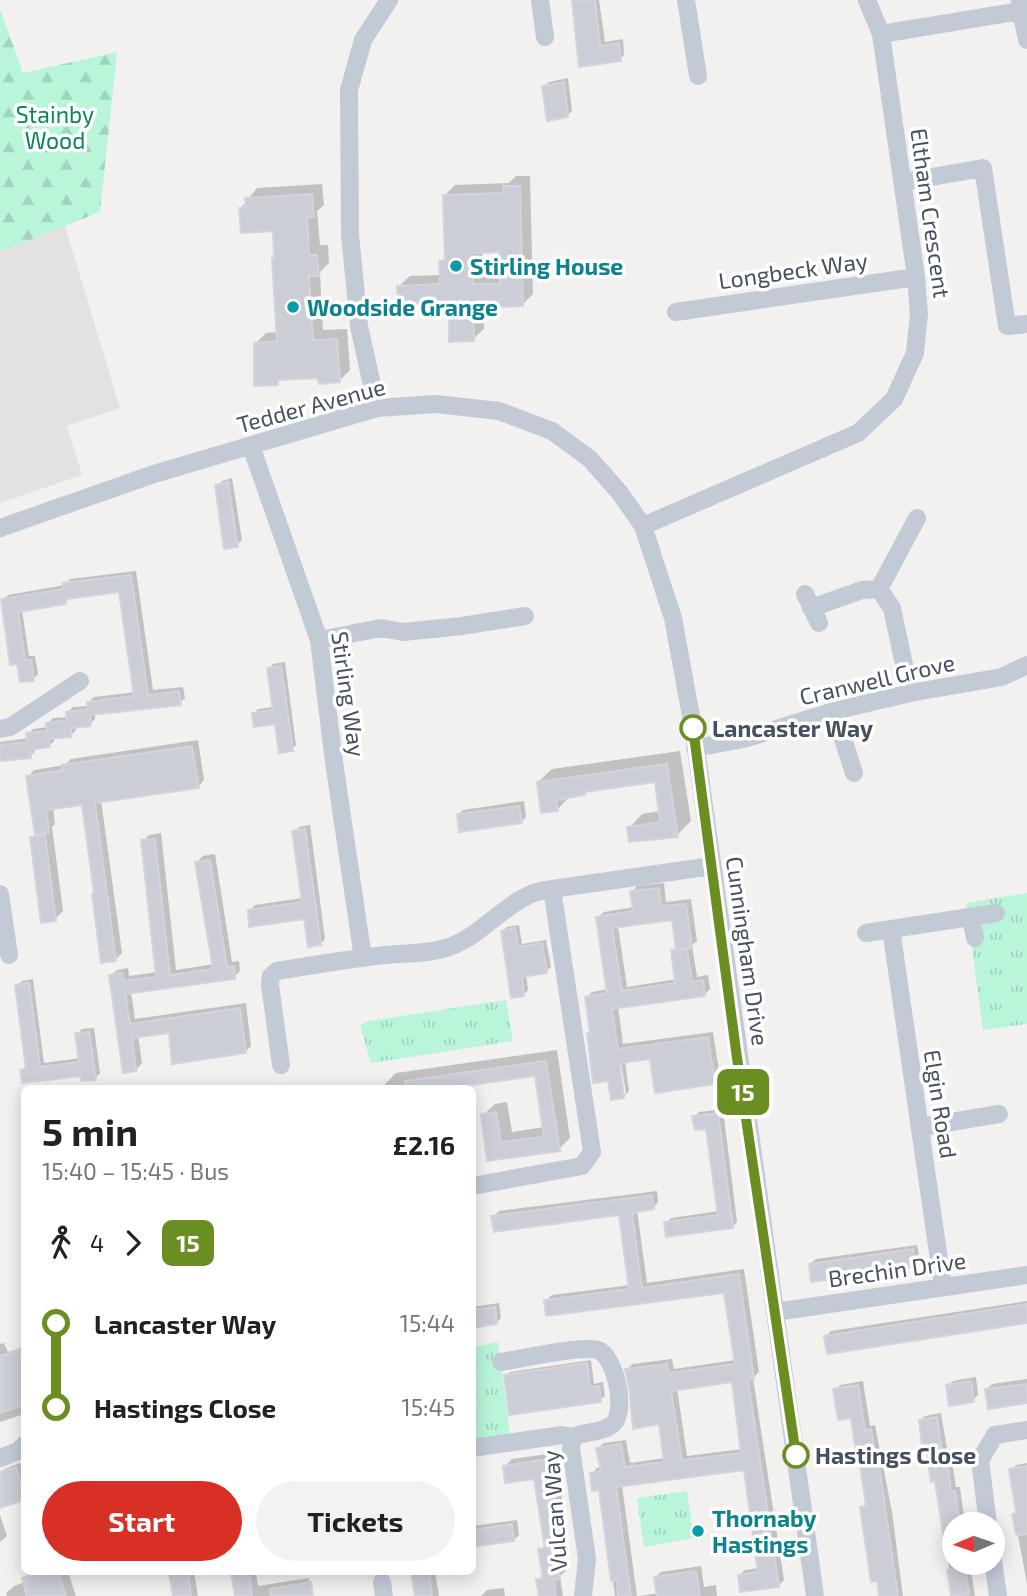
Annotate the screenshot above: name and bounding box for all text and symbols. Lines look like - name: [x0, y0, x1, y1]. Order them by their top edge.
- park label: Stainby Wood: [16, 100, 94, 154]
- street label: Eltham Crescent: [905, 126, 957, 300]
- street label: Longbeck Way: [717, 246, 869, 294]
- place label: Stirling House: [470, 252, 623, 280]
- marker: Stirling House: [448, 258, 464, 274]
- place label: Woodside Grange: [307, 293, 498, 321]
- marker: Woodside Grange: [285, 299, 301, 315]
- street label: Tedder Avenue: [234, 372, 388, 438]
- street label: Stirling Way: [326, 629, 372, 759]
- street label: Cranwell Grove: [797, 648, 957, 710]
- place label: Lancaster Way: [712, 714, 873, 742]
- marker: Lancaster Way: [680, 715, 706, 741]
- street label: Cunningham Drive: [721, 855, 775, 1047]
- street label: Elgin Road: [919, 1048, 963, 1160]
- line badge: 15: [712, 1069, 774, 1115]
- text: 15: [731, 1077, 755, 1106]
- text: 5 min: [42, 1108, 138, 1154]
- text: £2.16: [393, 1129, 455, 1160]
- text: 15:40 – 15:45 · Bus: [42, 1157, 229, 1185]
- icon: walk: [42, 1224, 80, 1262]
- icon: forward: [114, 1224, 152, 1262]
- text: 15: [176, 1228, 200, 1257]
- text: 4: [90, 1229, 104, 1257]
- street label: Brechin Drive: [826, 1245, 968, 1293]
- text: Lancaster Way: [94, 1308, 276, 1339]
- text: 15:44: [400, 1309, 455, 1337]
- text: Hastings Close: [94, 1392, 276, 1423]
- text: 15:45: [402, 1393, 455, 1421]
- place label: Hastings Close: [815, 1441, 976, 1469]
- marker: Hastings Close: [783, 1442, 809, 1468]
- street label: Vulcan Way: [536, 1449, 572, 1573]
- button: Start: [42, 1481, 242, 1561]
- button: Tickets: [256, 1481, 455, 1561]
- place label: Thornaby Hastings: [712, 1504, 817, 1558]
- north arrow: [942, 1512, 1004, 1575]
- map controls: [942, 1512, 1005, 1575]
- marker: Thornaby Hastings: [690, 1523, 706, 1539]

